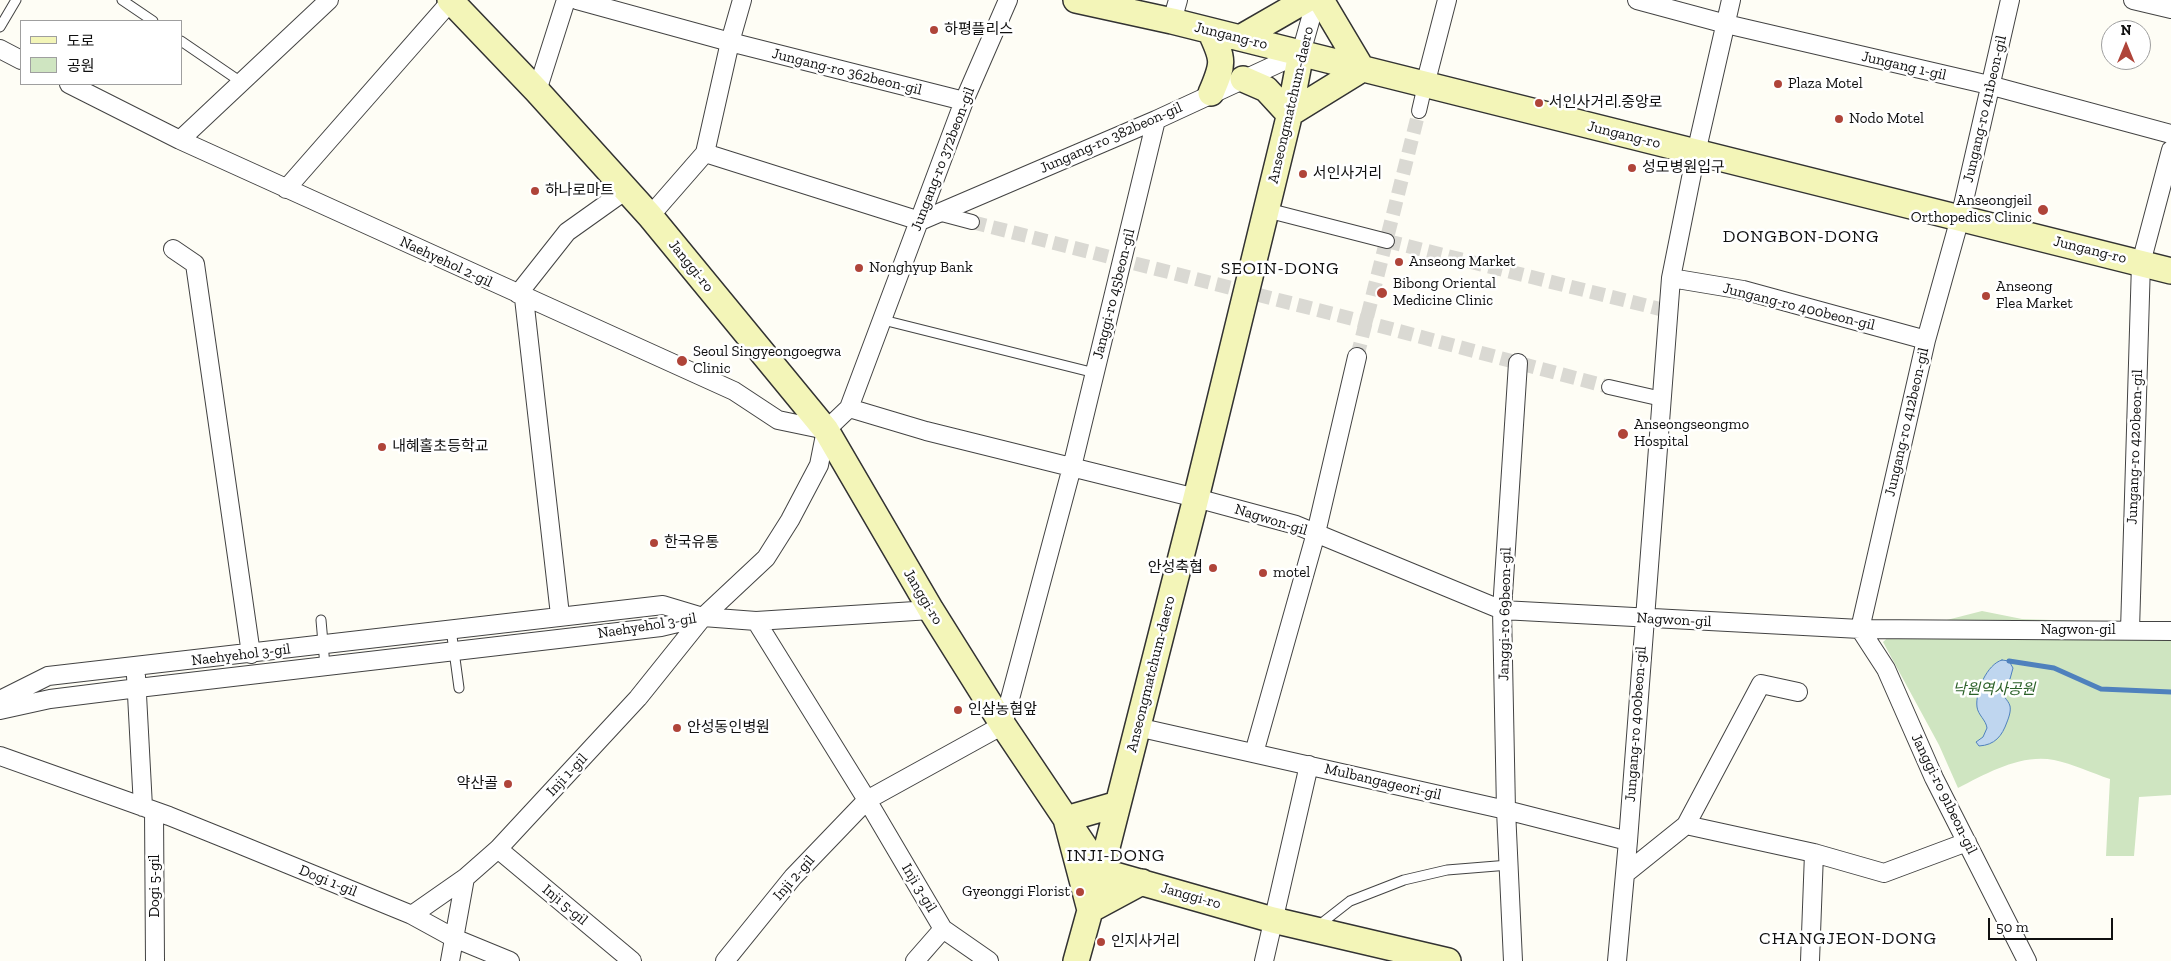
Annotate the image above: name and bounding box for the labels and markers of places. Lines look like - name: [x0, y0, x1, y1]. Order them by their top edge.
- place label: 하평플리스: [944, 21, 1013, 39]
- marker: 하평플리스: [928, 24, 940, 36]
- place label: Plaza Motel: [1788, 75, 1863, 93]
- marker: Plaza Motel: [1772, 78, 1784, 90]
- place label: 서인사거리.중앙로: [1549, 94, 1663, 112]
- marker: 서인사거리.중앙로: [1533, 97, 1545, 109]
- place label: Nodo Motel: [1849, 110, 1924, 128]
- marker: Nodo Motel: [1833, 113, 1845, 125]
- place label: 성모병원입구: [1642, 159, 1725, 177]
- marker: 성모병원입구: [1626, 162, 1638, 174]
- place label: 서인사거리: [1313, 165, 1382, 183]
- marker: 서인사거리: [1297, 168, 1309, 180]
- place label: 하나로마트: [545, 182, 614, 200]
- marker: 하나로마트: [529, 185, 541, 197]
- place label: Anseongjeil Orthopedics Clinic: [1911, 192, 2032, 227]
- marker: Anseongjeil Orthopedics Clinic: [2036, 203, 2050, 217]
- place label: Anseong Market: [1409, 253, 1516, 271]
- marker: Anseong Market: [1393, 256, 1405, 268]
- place label: Nonghyup Bank: [869, 259, 973, 277]
- marker: Nonghyup Bank: [853, 262, 865, 274]
- place label: Bibong Oriental Medicine Clinic: [1393, 275, 1496, 310]
- place label: Anseong Flea Market: [1996, 278, 2073, 313]
- marker: Bibong Oriental Medicine Clinic: [1375, 286, 1389, 300]
- marker: Anseong Flea Market: [1980, 290, 1992, 302]
- place label: Seoul Singyeongoegwa Clinic: [693, 343, 841, 378]
- marker: Seoul Singyeongoegwa Clinic: [675, 354, 689, 368]
- place label: Anseongseongmo Hospital: [1634, 416, 1749, 451]
- marker: Anseongseongmo Hospital: [1616, 427, 1630, 441]
- place label: 내혜홀초등학교: [392, 438, 489, 456]
- marker: 내혜홀초등학교: [376, 441, 388, 453]
- place label: 한국유통: [664, 534, 719, 552]
- marker: 한국유통: [648, 537, 660, 549]
- place label: 안성축협: [1148, 559, 1203, 577]
- marker: 안성축협: [1207, 562, 1219, 574]
- place label: motel: [1273, 564, 1310, 582]
- marker: motel: [1257, 567, 1269, 579]
- place label: 인삼농협앞: [968, 701, 1037, 719]
- marker: 인삼농협앞: [952, 704, 964, 716]
- place label: 안성동인병원: [687, 719, 770, 737]
- marker: 안성동인병원: [671, 722, 683, 734]
- place label: 약산골: [457, 775, 498, 793]
- marker: 약산골: [502, 778, 514, 790]
- place label: Gyeonggi Florist: [962, 883, 1070, 901]
- marker: Gyeonggi Florist: [1074, 886, 1086, 898]
- place label: 인지사거리: [1111, 933, 1180, 951]
- marker: 인지사거리: [1095, 936, 1107, 948]

